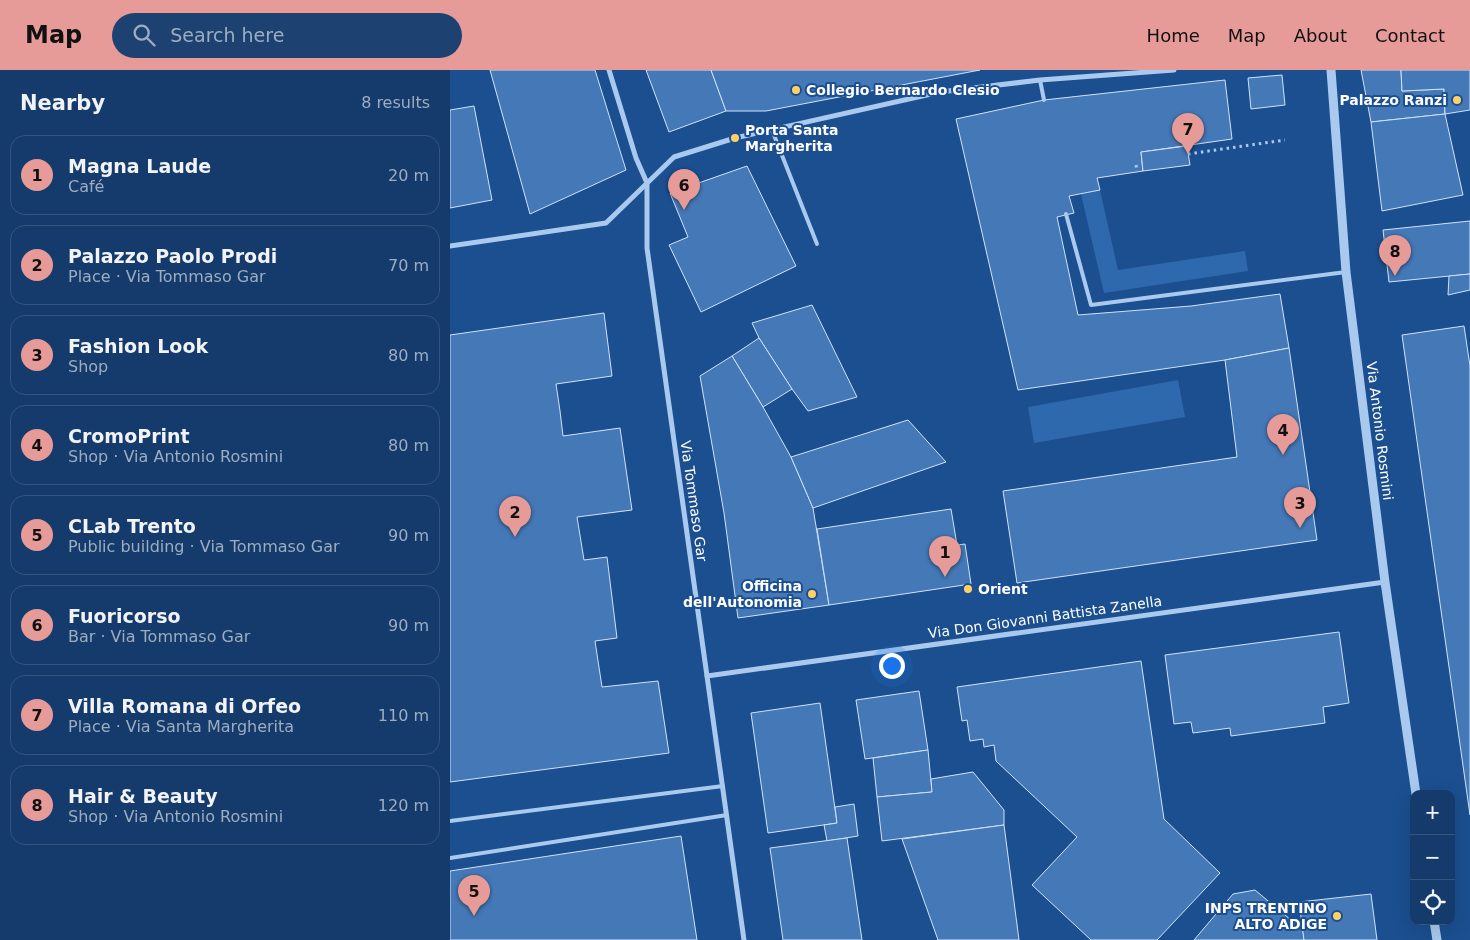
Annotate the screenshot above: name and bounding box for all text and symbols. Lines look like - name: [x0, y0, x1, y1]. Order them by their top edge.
- search box: [112, 13, 462, 58]
- text: Map: [25, 21, 82, 49]
- icon: search: [130, 21, 158, 49]
- text: Search here: [170, 24, 284, 46]
- text: Home: [1147, 25, 1200, 46]
- text: Map: [1228, 25, 1266, 46]
- text: About: [1294, 25, 1347, 46]
- text: Contact: [1375, 25, 1445, 46]
- place label: Collegio Bernardo Clesio: [806, 82, 1000, 98]
- marker: Collegio Bernardo Clesio: [790, 84, 802, 96]
- text: Nearby: [20, 91, 105, 115]
- place label: Palazzo Ranzi: [1339, 92, 1447, 108]
- text: 8 results: [361, 93, 430, 112]
- marker: Palazzo Ranzi: [1451, 94, 1463, 106]
- pin: 7: [1172, 113, 1204, 154]
- place label: Porta Santa Margherita: [745, 122, 838, 154]
- marker: Porta Santa Margherita: [729, 132, 741, 144]
- text: Magna Laude: [68, 155, 211, 177]
- text: 1: [31, 166, 43, 185]
- text: 20 m: [388, 166, 429, 185]
- pin: 6: [668, 169, 700, 210]
- text: Café: [68, 177, 104, 196]
- pin: 8: [1379, 235, 1411, 276]
- text: Palazzo Paolo Prodi: [68, 245, 277, 267]
- text: 2: [31, 256, 43, 275]
- text: 70 m: [388, 256, 429, 275]
- text: Place · Via Tommaso Gar: [68, 267, 266, 286]
- text: Fashion Look: [68, 335, 208, 357]
- text: 3: [31, 346, 43, 365]
- text: 80 m: [388, 346, 429, 365]
- text: Shop: [68, 357, 108, 376]
- street label: Via Antonio Rosmini: [1364, 361, 1396, 501]
- pin: 4: [1267, 414, 1299, 455]
- text: CromoPrint: [68, 425, 190, 447]
- text: 4: [31, 436, 43, 455]
- text: 80 m: [388, 436, 429, 455]
- street label: Via Tommaso Gar: [678, 439, 710, 563]
- text: Shop · Via Antonio Rosmini: [68, 447, 283, 466]
- pin: 3: [1284, 487, 1316, 528]
- pin: 2: [499, 496, 531, 537]
- text: CLab Trento: [68, 515, 196, 537]
- text: 5: [31, 526, 43, 545]
- text: 90 m: [388, 526, 429, 545]
- pin: 1: [929, 536, 961, 577]
- text: Public building · Via Tommaso Gar: [68, 537, 340, 556]
- place label: Officina dell'Autonomia: [683, 578, 802, 610]
- place label: Orient: [978, 581, 1028, 597]
- marker: Orient: [962, 583, 974, 595]
- marker: Officina dell'Autonomia: [806, 588, 818, 600]
- street label: Via Don Giovanni Battista Zanella: [927, 593, 1163, 641]
- text: Fuoricorso: [68, 605, 181, 627]
- text: 6: [31, 616, 43, 635]
- text: 90 m: [388, 616, 429, 635]
- text: Bar · Via Tommaso Gar: [68, 627, 250, 646]
- your location: [879, 653, 905, 679]
- text: Villa Romana di Orfeo: [68, 695, 301, 717]
- text: 7: [31, 706, 43, 725]
- text: 110 m: [378, 706, 429, 725]
- text: Place · Via Santa Margherita: [68, 717, 294, 736]
- text: Hair & Beauty: [68, 785, 218, 807]
- map controls: [1410, 790, 1455, 925]
- button: +: [1410, 790, 1455, 835]
- text: 8: [31, 796, 43, 815]
- text: 120 m: [378, 796, 429, 815]
- text: Shop · Via Antonio Rosmini: [68, 807, 283, 826]
- button: −: [1410, 835, 1455, 880]
- pin: 5: [458, 875, 490, 916]
- button: locate: [1410, 880, 1455, 925]
- place label: INPS TRENTINO ALTO ADIGE: [1205, 900, 1327, 932]
- marker: INPS TRENTINO ALTO ADIGE: [1331, 910, 1343, 922]

